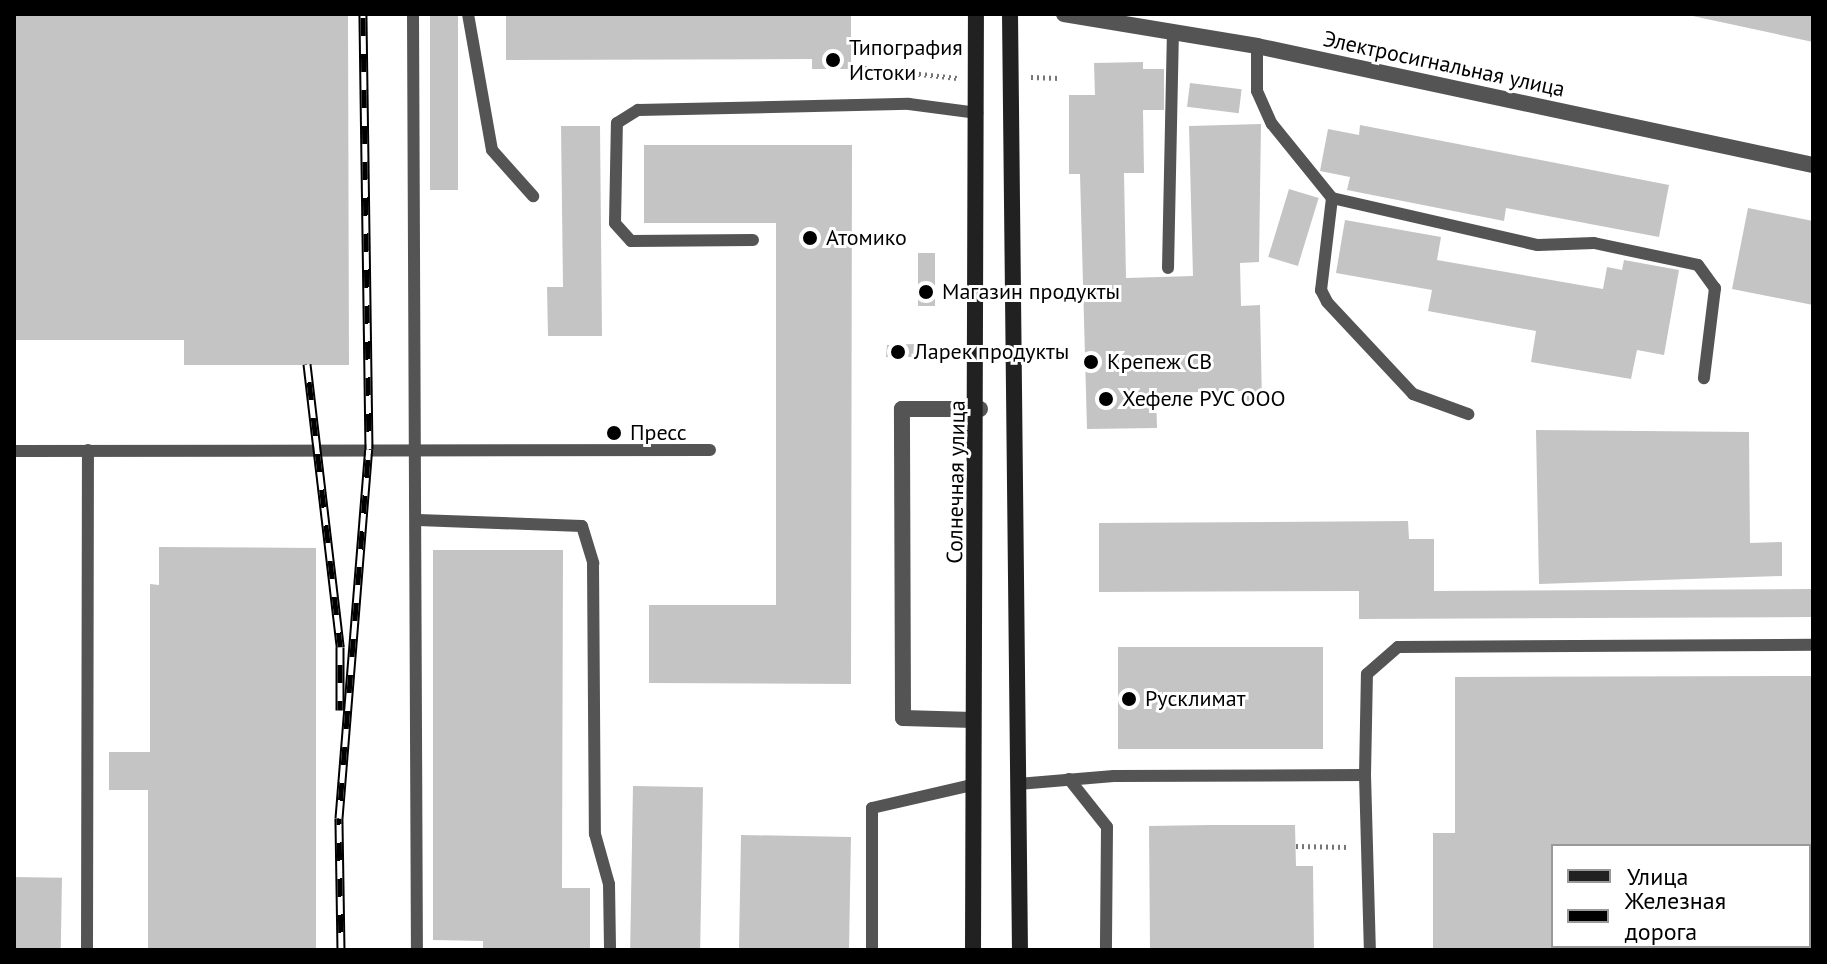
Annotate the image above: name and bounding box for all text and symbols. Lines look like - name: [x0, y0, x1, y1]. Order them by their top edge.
- street label: Электросигнальная улица: [1321, 25, 1567, 103]
- place label: Типография Истоки: [849, 34, 963, 86]
- marker: Типография Истоки: [824, 51, 842, 69]
- place label: Атомико: [826, 225, 907, 251]
- marker: Атомико: [801, 229, 819, 247]
- place label: Магазин продукты: [942, 279, 1120, 305]
- marker: Магазин продукты: [917, 283, 935, 301]
- place label: Ларек продукты: [914, 339, 1069, 365]
- marker: Ларек продукты: [889, 343, 907, 361]
- place label: Крепеж СВ: [1107, 349, 1212, 375]
- marker: Крепеж СВ: [1082, 353, 1100, 371]
- place label: Хефеле РУС ООО: [1122, 386, 1286, 412]
- marker: Хефеле РУС ООО: [1097, 390, 1115, 408]
- street label: Солнечная улица: [941, 400, 971, 564]
- place label: Пресс: [630, 420, 687, 446]
- marker: Пресс: [605, 424, 623, 442]
- place label: Русклимат: [1145, 686, 1245, 712]
- marker: Русклимат: [1120, 690, 1138, 708]
- legend: [1551, 844, 1811, 948]
- text: Улица: [1627, 861, 1688, 892]
- text: Железная дорога: [1625, 885, 1726, 947]

